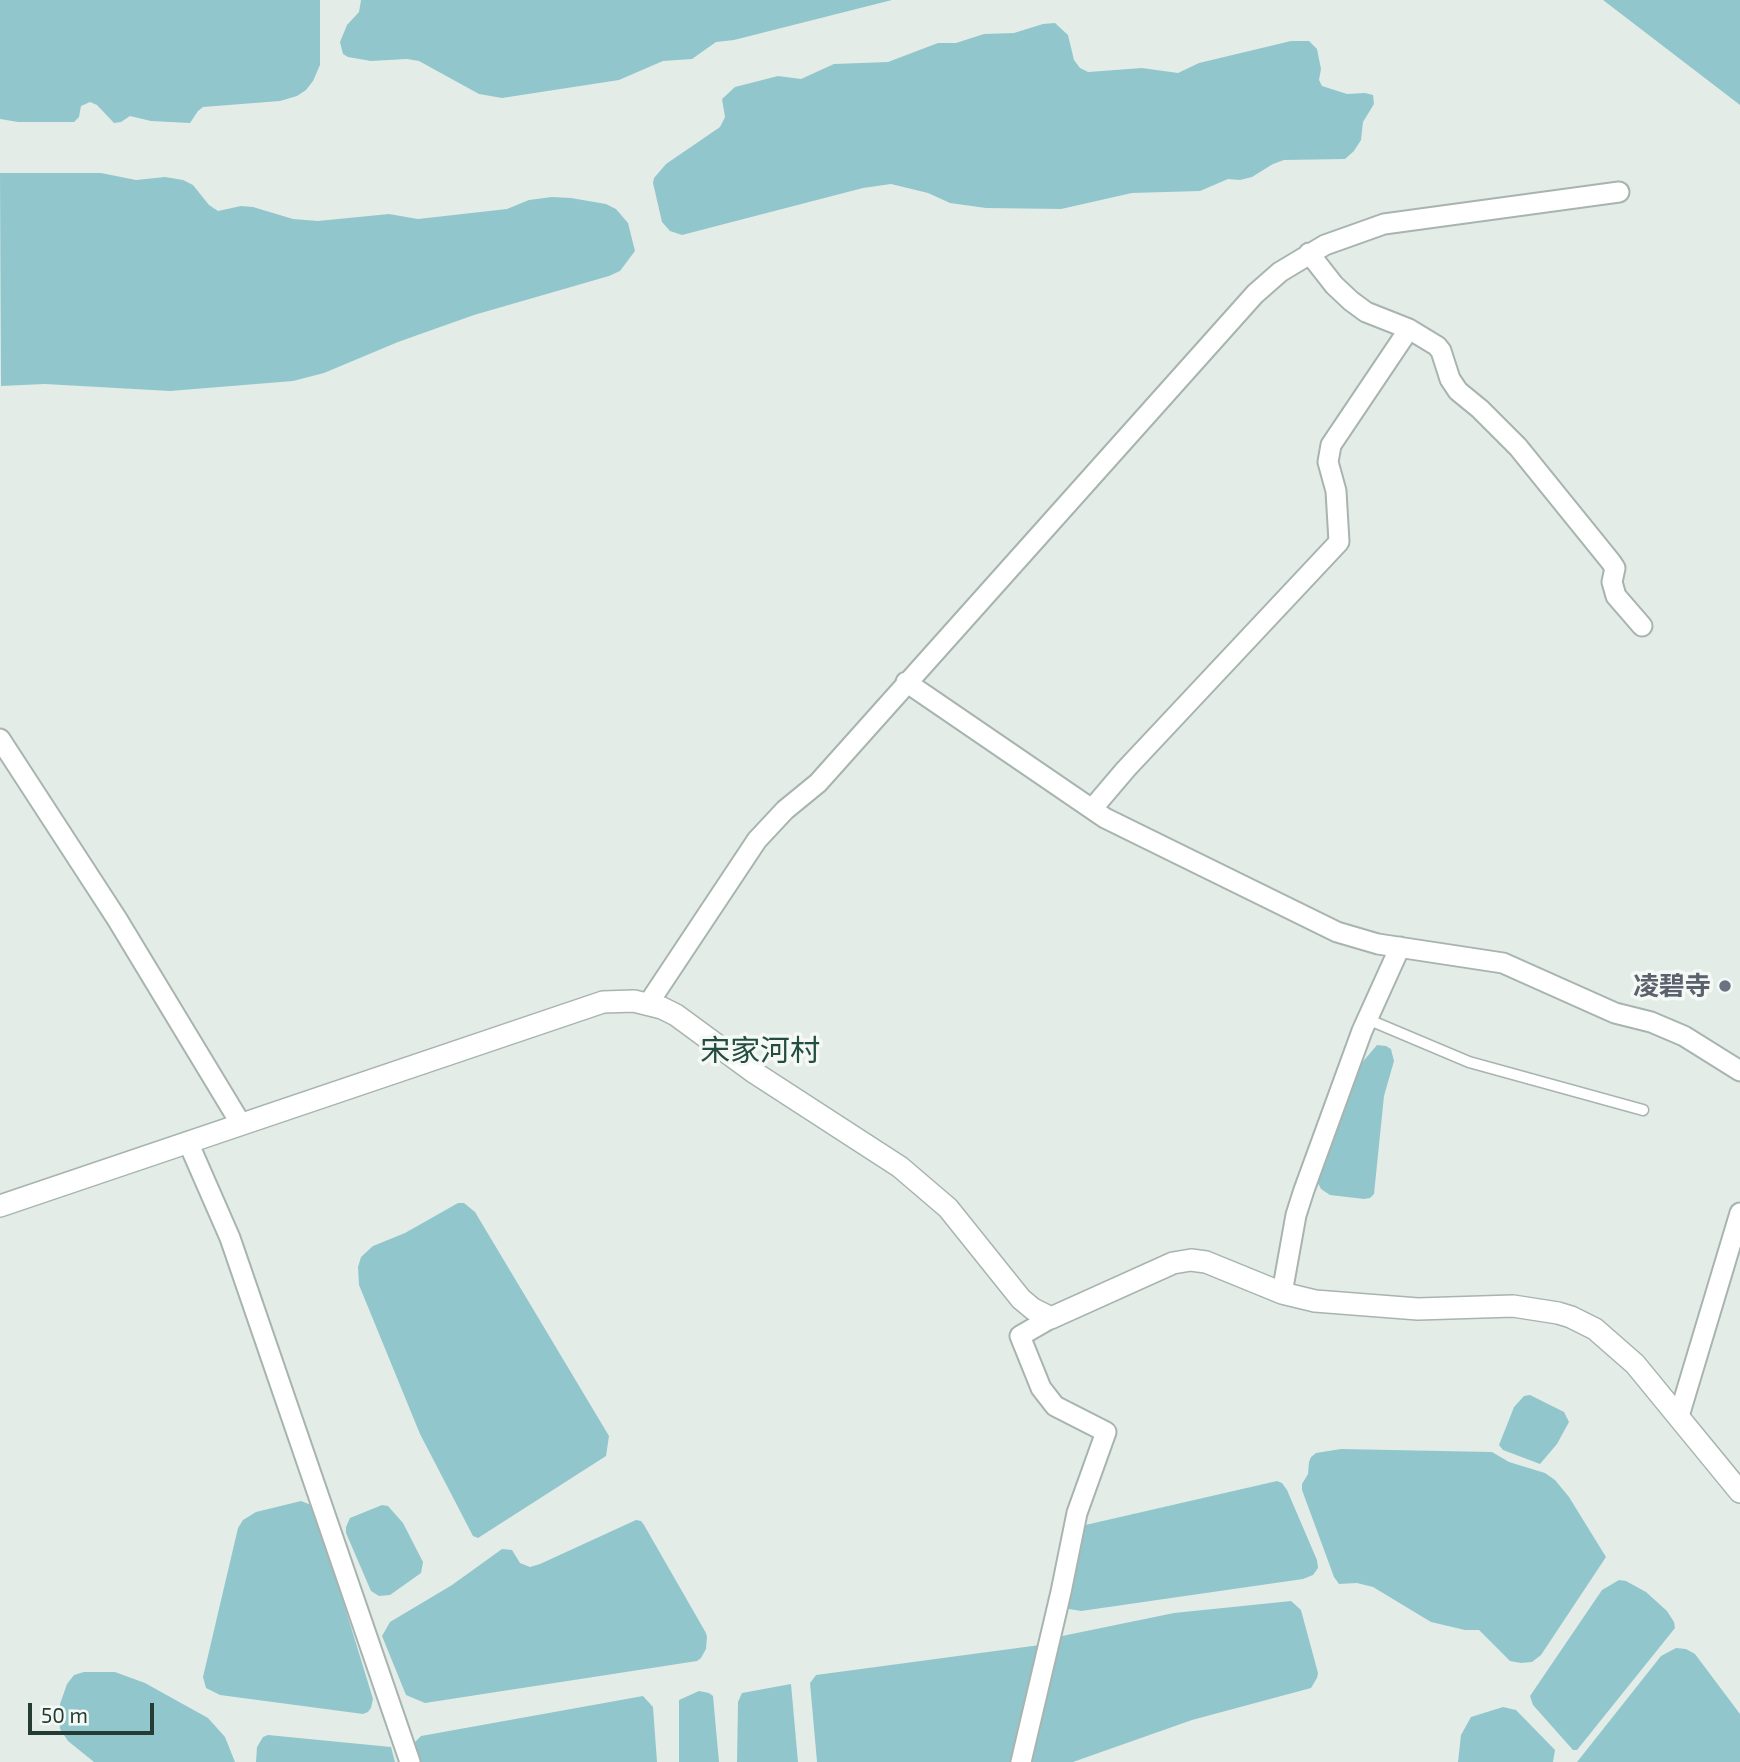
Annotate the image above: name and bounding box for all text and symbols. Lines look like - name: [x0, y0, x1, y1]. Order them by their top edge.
- place label: 凌碧寺: [1633, 970, 1711, 1002]
- marker: 凌碧寺: [1717, 978, 1733, 994]
- district label: 宋家河村: [700, 1033, 820, 1069]
- scale bar: [32, 1688, 158, 1732]
- text: 50 m: [41, 1702, 88, 1727]

